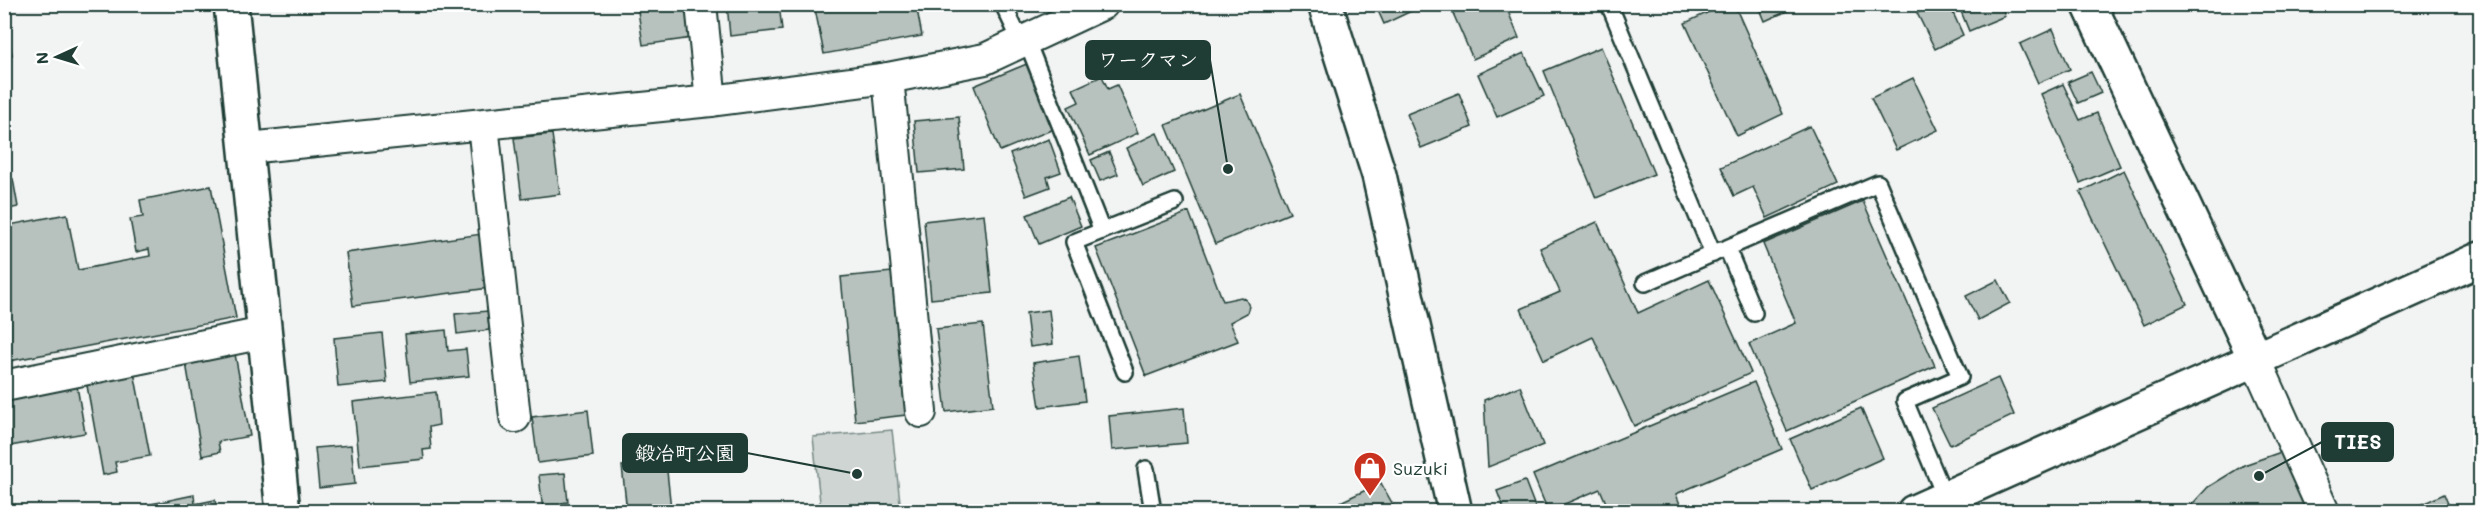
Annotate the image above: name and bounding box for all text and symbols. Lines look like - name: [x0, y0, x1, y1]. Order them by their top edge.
- north arrow: [27, 27, 87, 87]
- callout: ワークマン: [1086, 41, 1210, 79]
- text: ワークマン: [1098, 46, 1198, 72]
- text: N: [31, 51, 52, 65]
- callout: TIES: [2322, 423, 2393, 461]
- text: TIES: [2334, 428, 2382, 454]
- callout: 鍛冶町公園: [623, 434, 747, 472]
- text: 鍛冶町公園: [635, 439, 735, 465]
- shop icon: Suzuki: [1352, 450, 1388, 497]
- place label: Suzuki: [1393, 456, 1448, 480]

